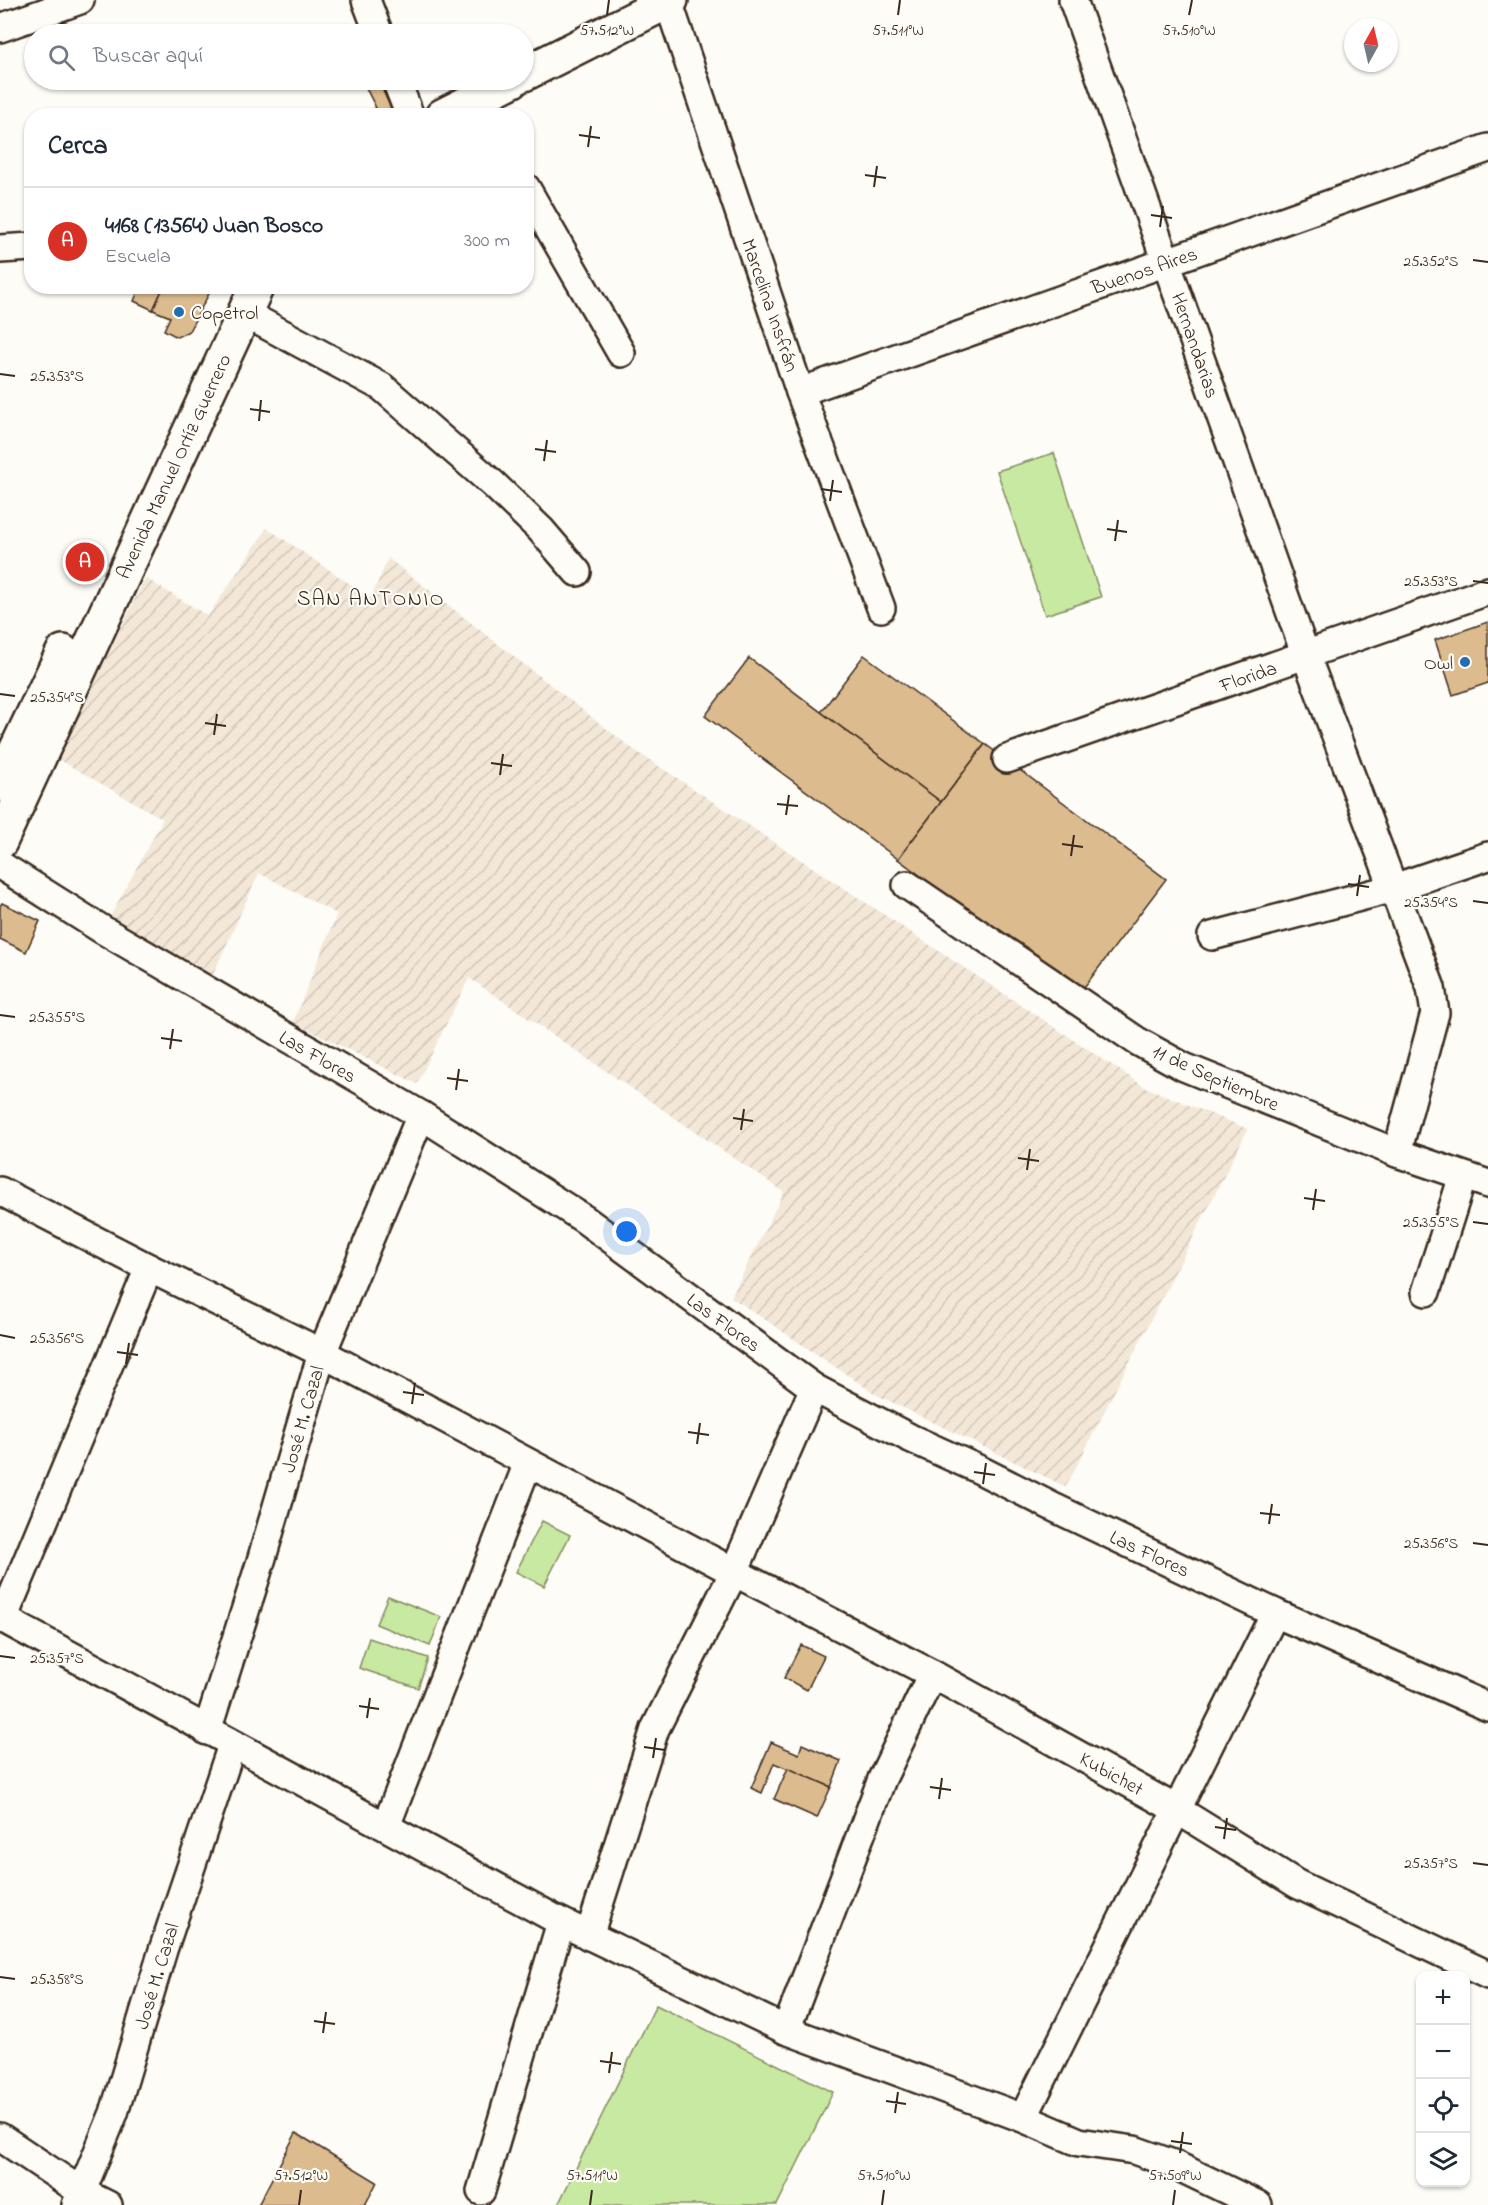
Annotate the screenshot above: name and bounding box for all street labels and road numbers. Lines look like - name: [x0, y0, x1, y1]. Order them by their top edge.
- street label: Marcelina Insfrán: [732, 235, 805, 376]
- street label: Buenos Aires: [1087, 241, 1202, 304]
- street label: Hernandarias: [1162, 289, 1225, 403]
- street label: Avenida Manuel Ortíz Guerrero: [110, 350, 240, 584]
- street label: Florida: [1215, 655, 1281, 702]
- street label: Las Flores: [272, 1024, 361, 1092]
- street label: 11 de Septiembre: [1147, 1038, 1283, 1120]
- street label: Las Flores: [679, 1287, 766, 1361]
- street label: José M. Cazal: [275, 1363, 333, 1476]
- street label: Las Flores: [1104, 1524, 1194, 1586]
- street label: Kubichet: [1073, 1746, 1148, 1805]
- street label: José M. Cazal: [128, 1920, 188, 2033]

